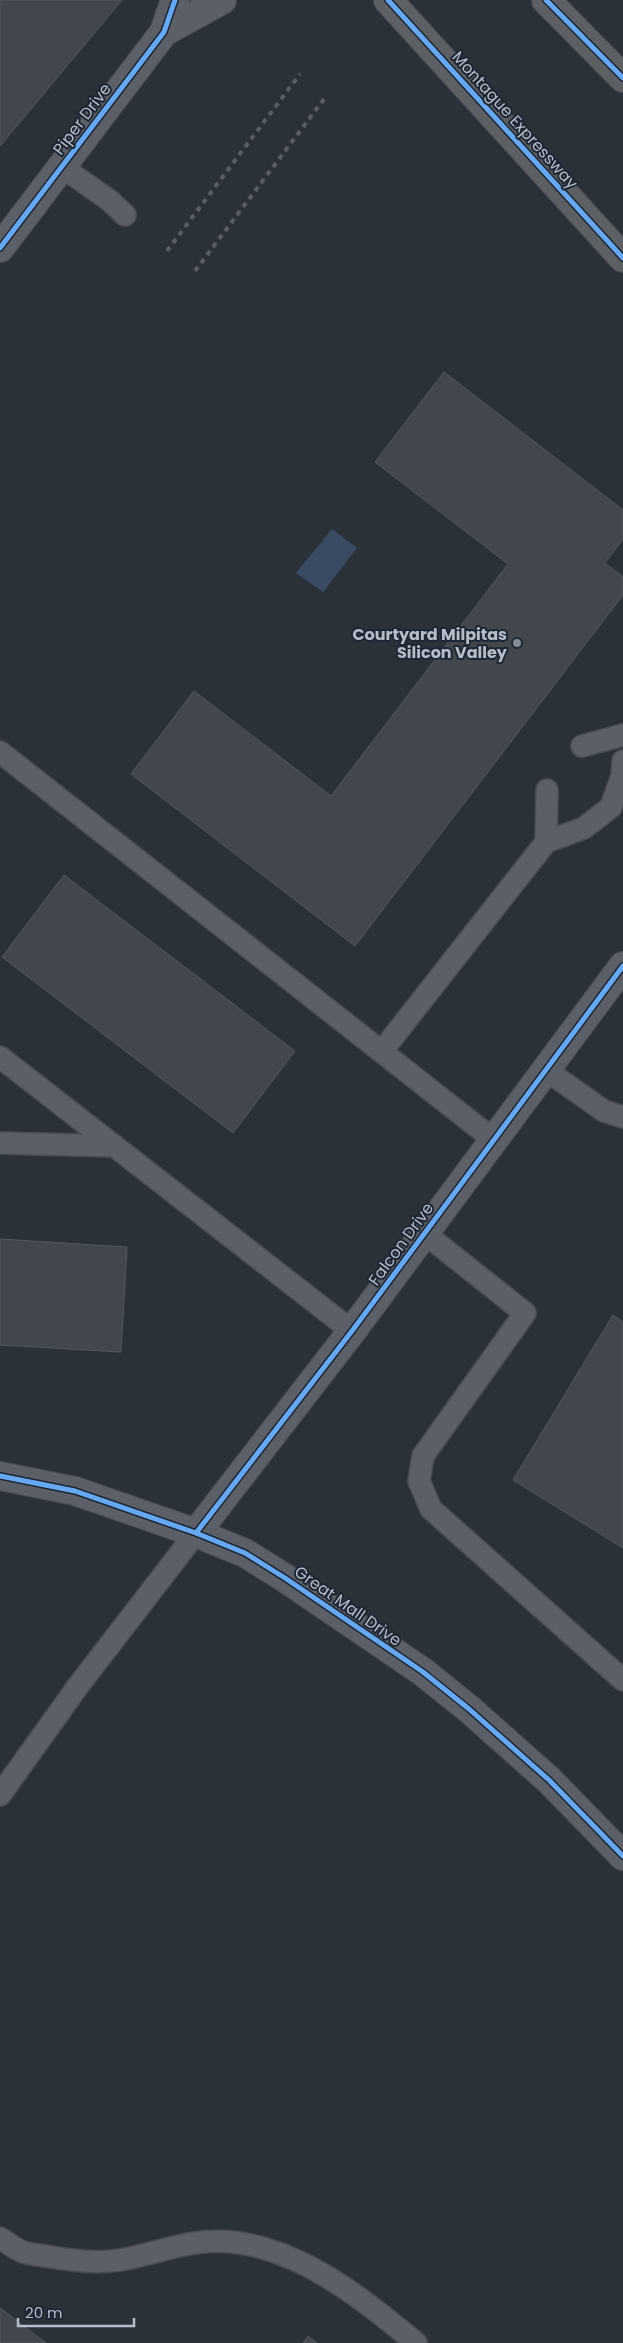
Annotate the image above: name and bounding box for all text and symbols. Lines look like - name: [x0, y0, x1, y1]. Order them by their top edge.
- street label: Montague Expressway: [447, 46, 583, 194]
- street label: Piper Drive: [47, 78, 117, 160]
- place label: Courtyard Milpitas Silicon Valley: [352, 623, 508, 664]
- marker: Courtyard Milpitas Silicon Valley: [511, 637, 523, 649]
- street label: Falcon Drive: [363, 1198, 439, 1290]
- street label: Great Mall Drive: [290, 1560, 406, 1652]
- scale bar: [18, 2296, 134, 2328]
- text: 20 m: [25, 2302, 63, 2323]

